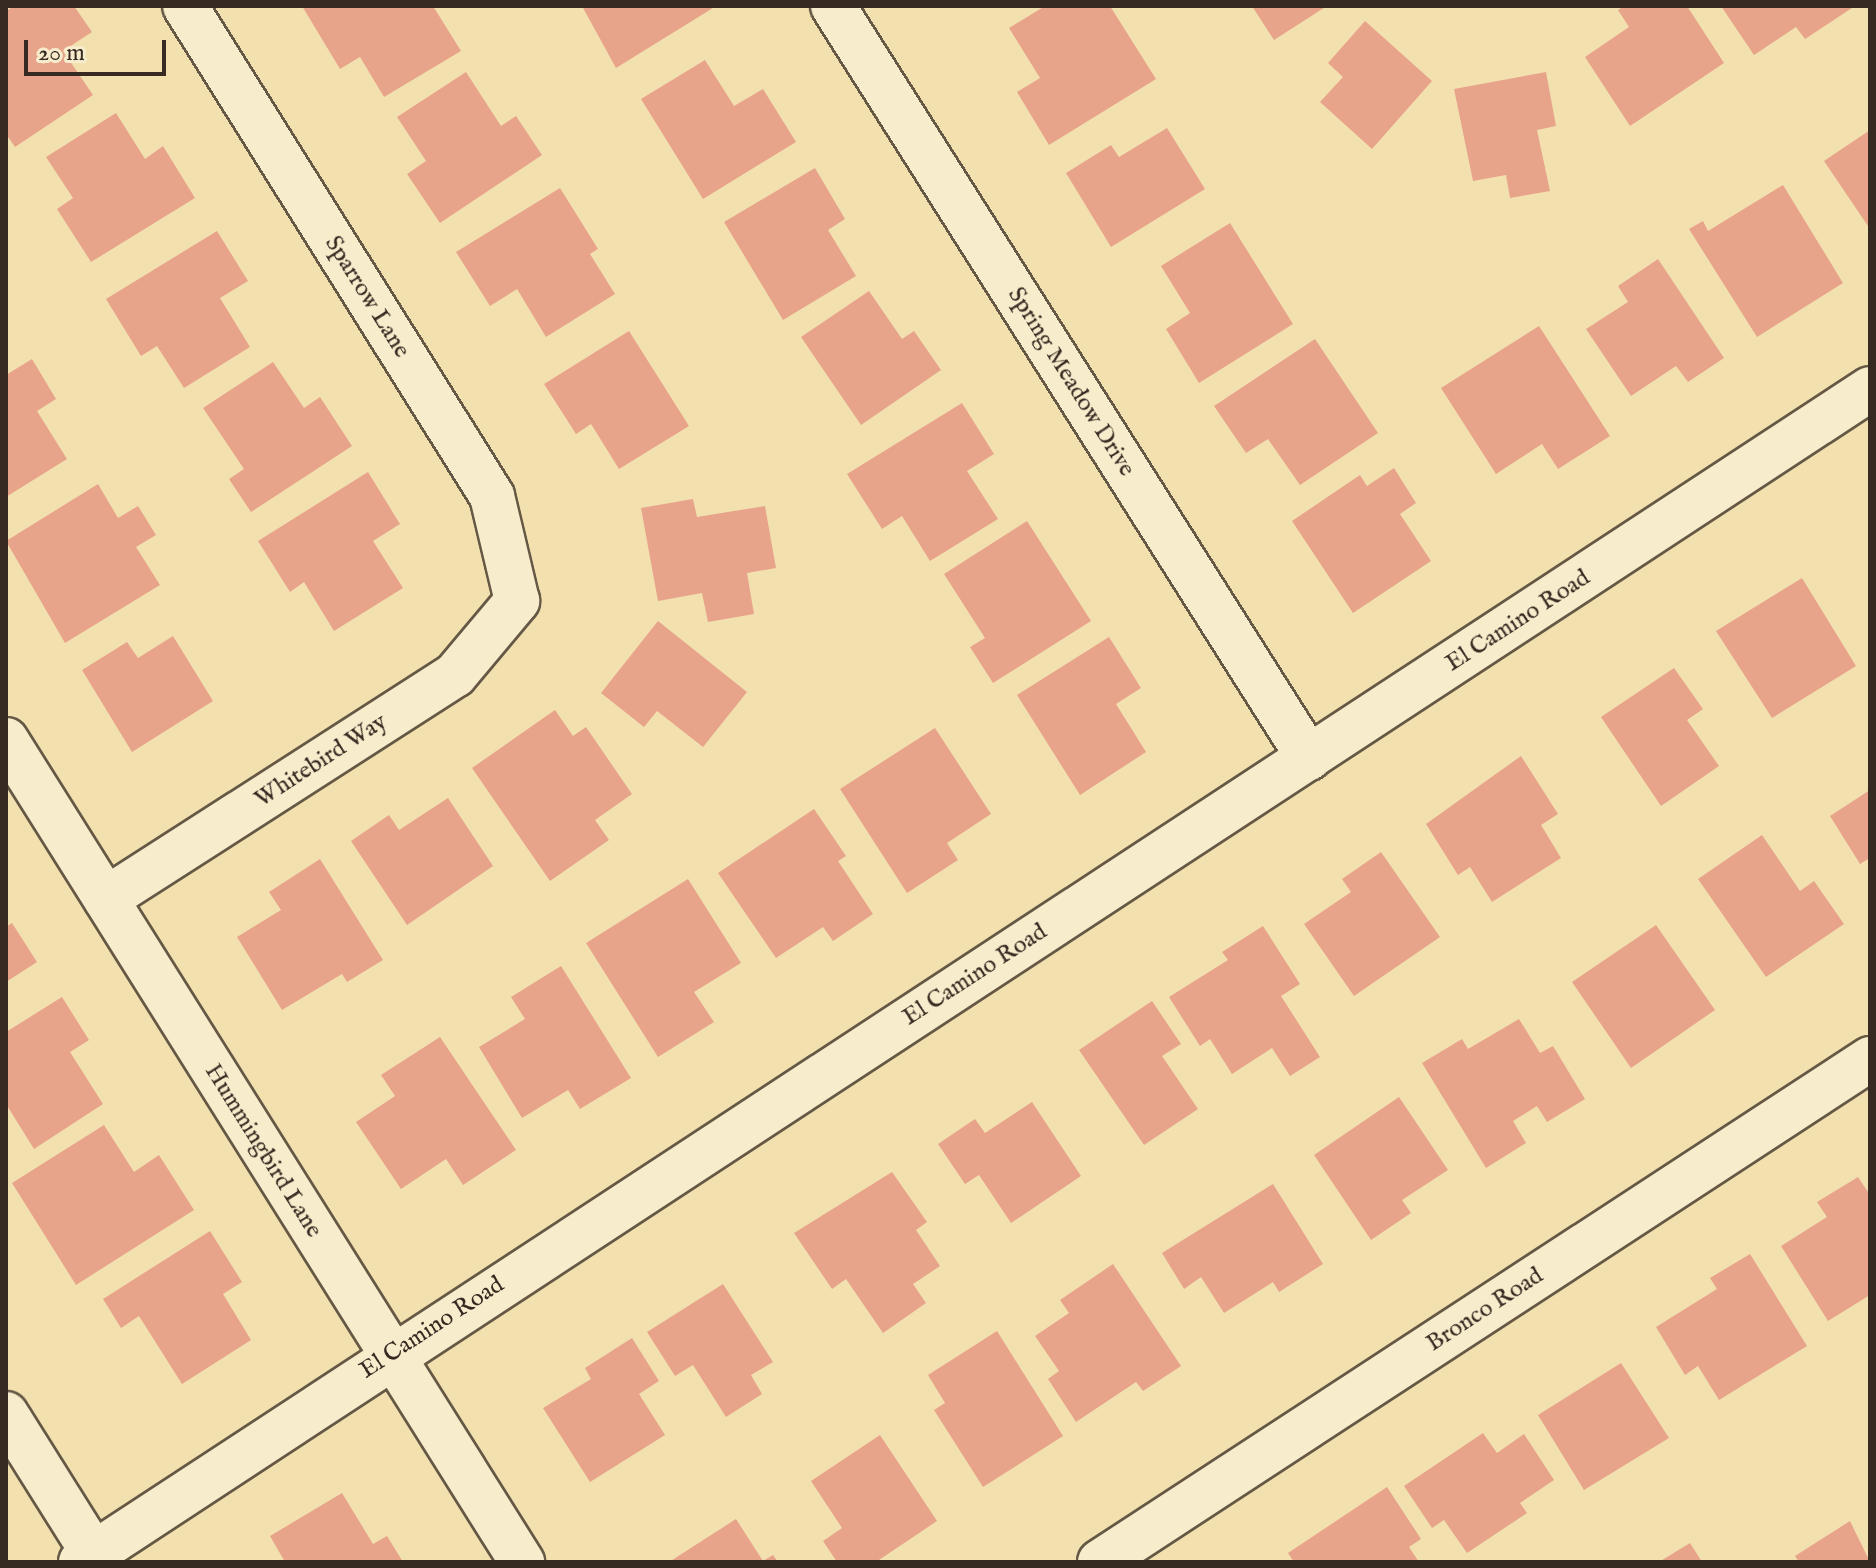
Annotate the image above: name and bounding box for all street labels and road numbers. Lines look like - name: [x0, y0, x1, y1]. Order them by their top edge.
- street label: Sparrow Lane: [318, 231, 416, 363]
- street label: Spring Meadow Drive: [1001, 282, 1141, 482]
- street label: El Camino Road: [1440, 564, 1596, 678]
- street label: Whitebird Way: [250, 708, 392, 814]
- street label: El Camino Road: [897, 918, 1053, 1032]
- street label: Hummingbird Lane: [198, 1059, 328, 1243]
- street label: Bronco Road: [1421, 1262, 1549, 1358]
- street label: El Camino Road: [354, 1271, 510, 1385]

